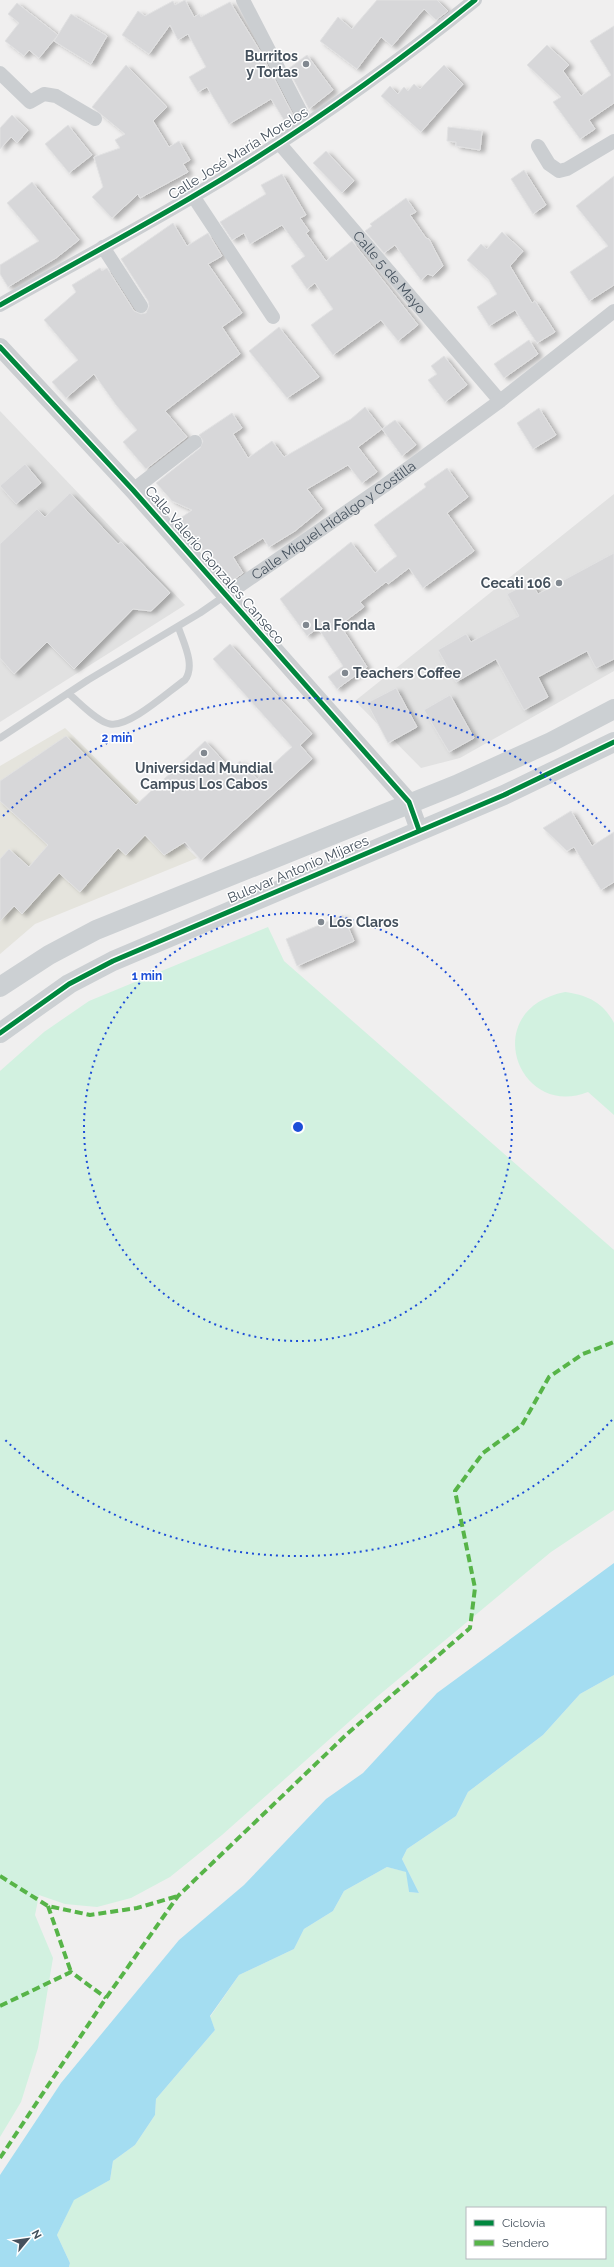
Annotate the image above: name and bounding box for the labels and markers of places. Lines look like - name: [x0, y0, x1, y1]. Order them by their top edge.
- place label: Burritos y Tortas: [245, 48, 298, 80]
- marker: Burritos y Tortas: [301, 59, 311, 69]
- place label: Cecati 106: [481, 575, 551, 591]
- marker: Cecati 106: [554, 578, 564, 588]
- place label: La Fonda: [314, 617, 375, 633]
- marker: La Fonda: [301, 620, 311, 630]
- place label: Teachers Coffee: [353, 665, 461, 681]
- marker: Teachers Coffee: [340, 668, 350, 678]
- marker: Universidad Mundial Campus Los Cabos: [199, 748, 209, 758]
- place label: Universidad Mundial Campus Los Cabos: [135, 760, 274, 792]
- place label: Los Claros: [329, 914, 399, 930]
- marker: Los Claros: [316, 917, 326, 927]
- centre of rings: [291, 1120, 305, 1134]

